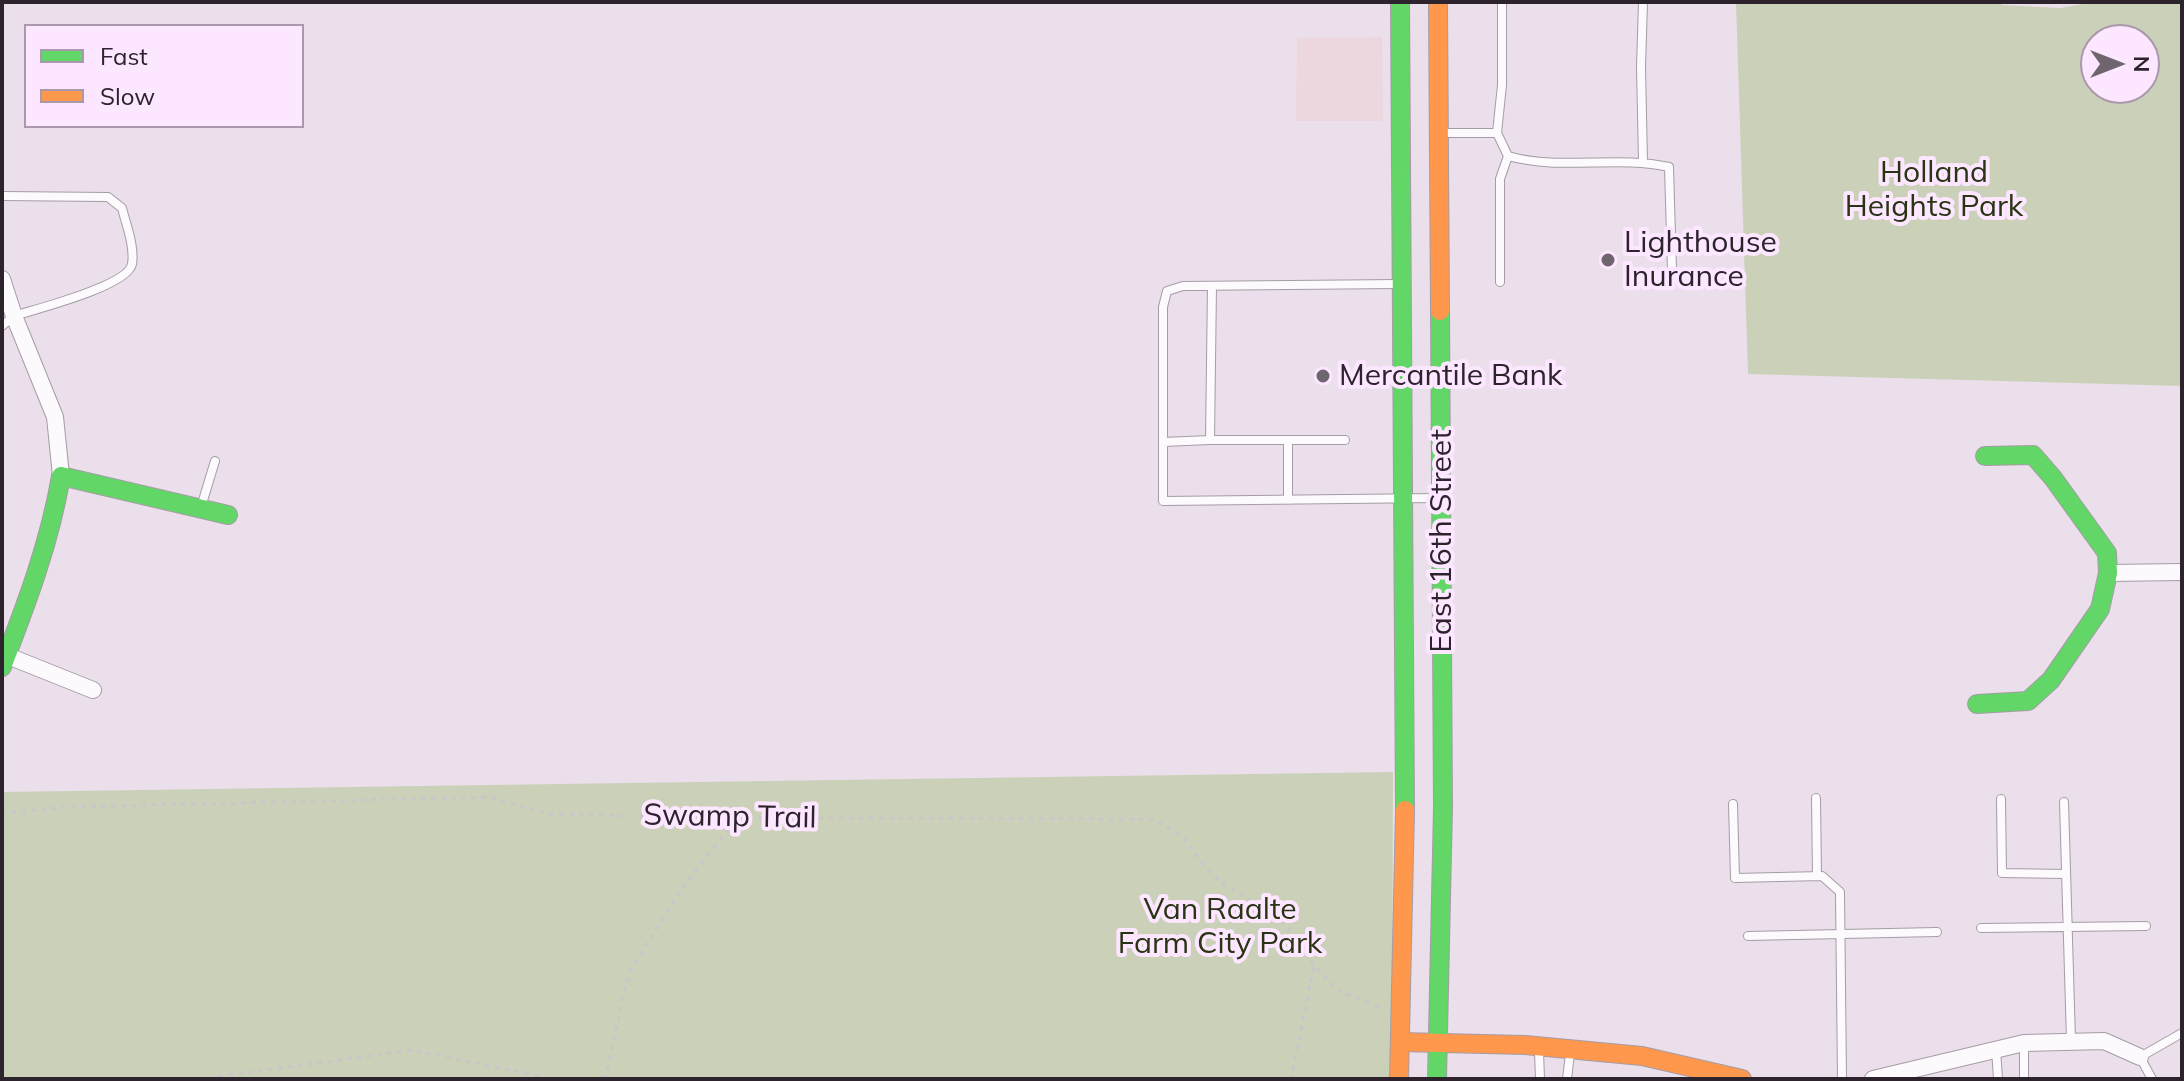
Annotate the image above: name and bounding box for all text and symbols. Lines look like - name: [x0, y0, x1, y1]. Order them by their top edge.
- legend: [24, 24, 304, 128]
- north arrow: [2080, 24, 2160, 104]
- text: Fast: [100, 41, 148, 71]
- text: N: [2128, 56, 2156, 72]
- text: Slow: [100, 81, 155, 111]
- park label: Holland Heights Park: [1845, 155, 2023, 226]
- place label: Lighthouse Inurance: [1624, 225, 1777, 296]
- marker: Lighthouse Inurance: [1599, 251, 1617, 269]
- place label: Mercantile Bank: [1339, 358, 1562, 394]
- marker: Mercantile Bank: [1314, 367, 1332, 385]
- street label: East 16th Street: [1424, 429, 1460, 653]
- street label: Swamp Trail: [643, 797, 817, 837]
- park label: Van Raalte Farm City Park: [1118, 892, 1322, 962]

